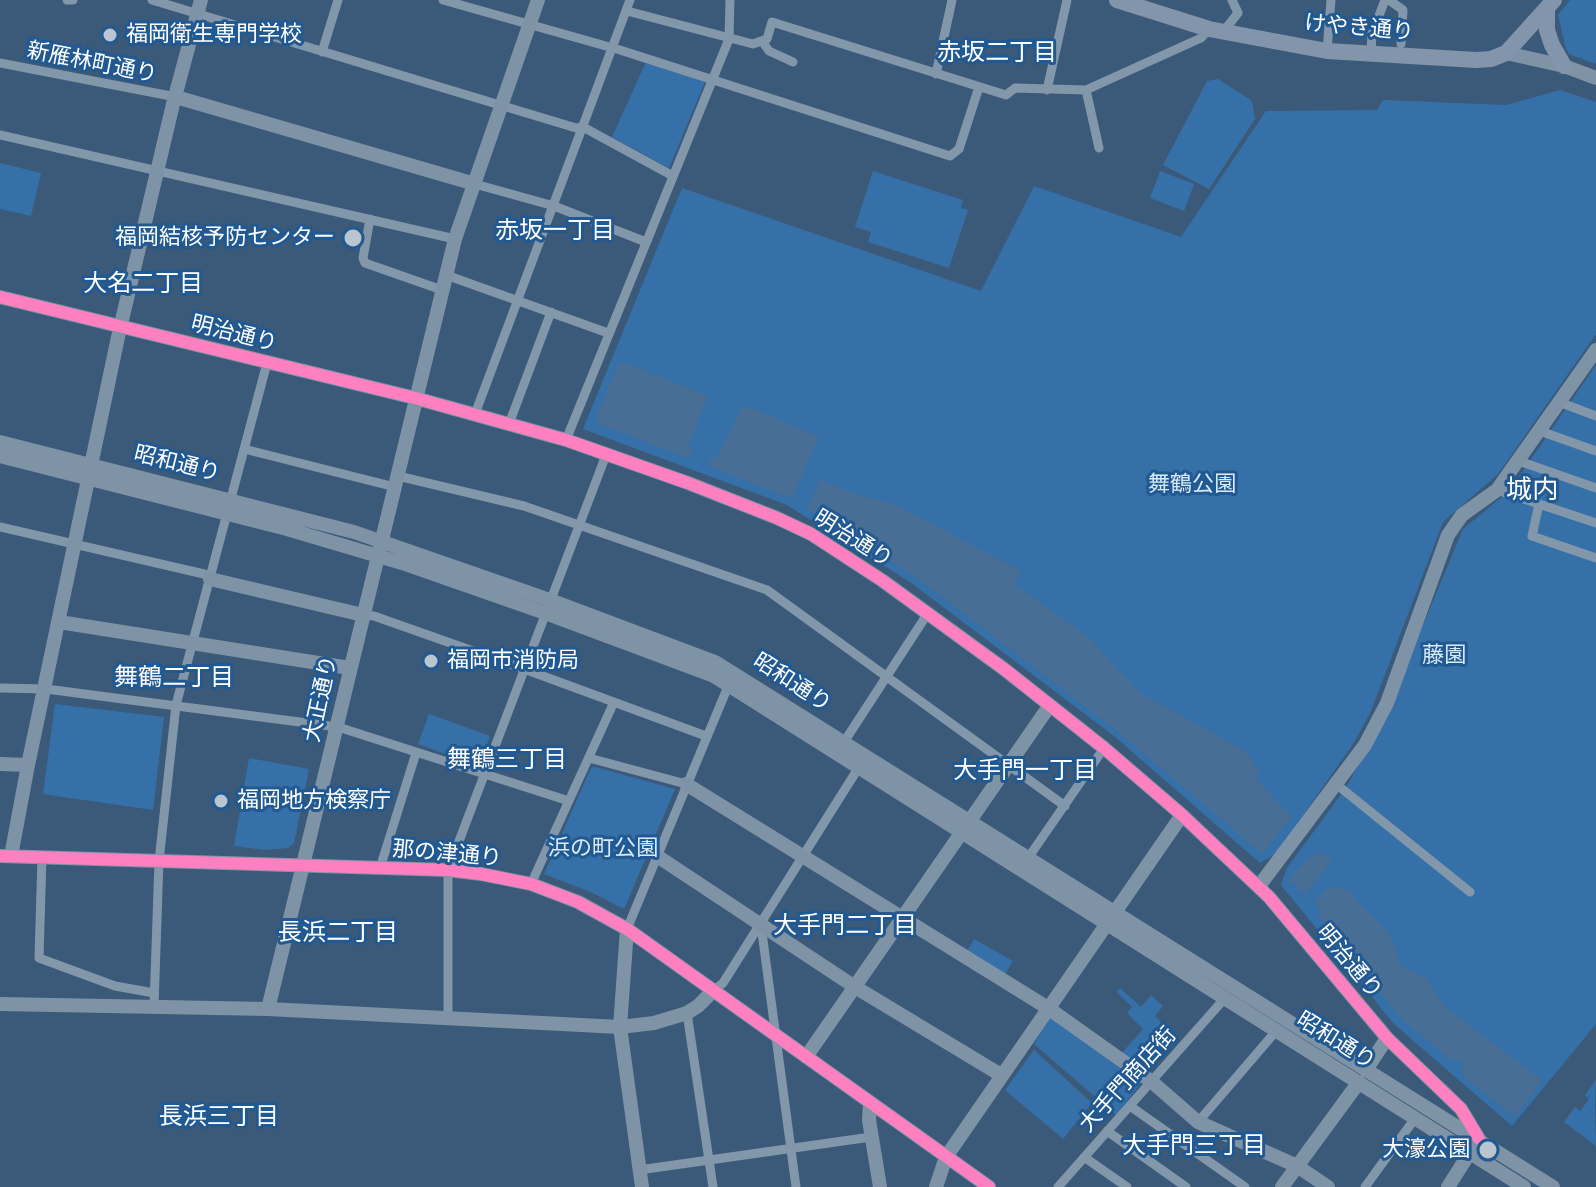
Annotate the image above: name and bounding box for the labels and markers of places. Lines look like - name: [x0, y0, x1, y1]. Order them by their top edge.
- place label: 福岡衛生専門学校: [126, 22, 302, 48]
- marker: 福岡衛生専門学校: [101, 26, 119, 44]
- place label: 福岡結核予防センター: [115, 225, 335, 251]
- marker: 福岡結核予防センター: [342, 227, 364, 249]
- place label: 福岡市消防局: [447, 648, 579, 674]
- marker: 福岡市消防局: [422, 652, 440, 670]
- place label: 福岡地方検察庁: [237, 788, 391, 814]
- marker: 福岡地方検察庁: [212, 792, 230, 810]
- place label: 大濠公園: [1382, 1137, 1470, 1163]
- marker: 大濠公園: [1477, 1139, 1499, 1161]

